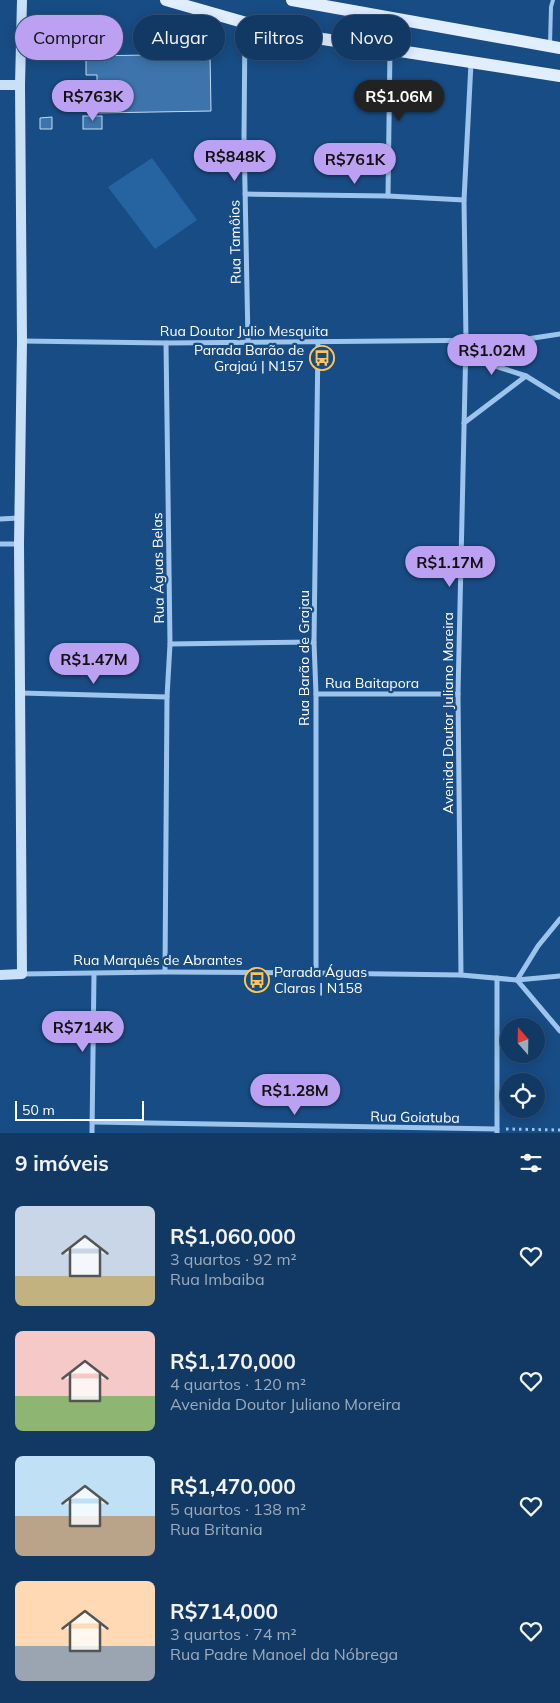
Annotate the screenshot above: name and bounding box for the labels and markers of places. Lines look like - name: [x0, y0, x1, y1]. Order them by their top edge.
- pin: R$763K: [52, 80, 134, 122]
- pin: R$1.06M: [353, 80, 445, 122]
- pin: R$848K: [194, 140, 276, 182]
- pin: R$761K: [314, 142, 396, 185]
- pin: R$1.02M: [446, 334, 538, 376]
- place label: Parada Barão de Grajaú | N157: [194, 341, 304, 375]
- bus stop icon: Parada Barão de Grajaú | N157: [309, 345, 335, 371]
- pin: R$1.17M: [404, 546, 496, 588]
- pin: R$1.47M: [48, 642, 140, 685]
- place label: Parada Águas Claras | N158: [274, 963, 367, 997]
- bus stop icon: Parada Águas Claras | N158: [244, 967, 270, 993]
- pin: R$714K: [42, 1010, 124, 1053]
- pin: R$1.28M: [249, 1074, 341, 1116]

